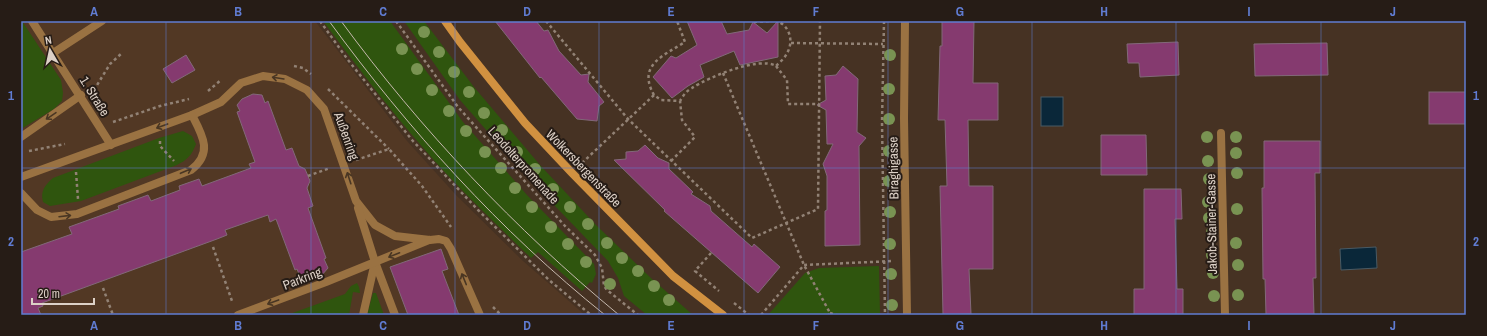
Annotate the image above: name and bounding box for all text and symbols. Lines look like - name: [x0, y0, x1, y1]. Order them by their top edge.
- text: A: [90, 3, 98, 20]
- text: B: [234, 3, 242, 20]
- text: C: [379, 3, 387, 20]
- text: D: [523, 3, 531, 20]
- text: E: [667, 3, 675, 20]
- text: F: [813, 3, 820, 20]
- text: G: [956, 3, 964, 20]
- text: H: [1100, 3, 1108, 20]
- text: I: [1248, 3, 1251, 20]
- text: J: [1390, 3, 1396, 20]
- north arrow: [30, 30, 70, 70]
- text: N: [44, 33, 53, 48]
- street label: 1. Straße: [76, 73, 113, 119]
- one-way arrow: [272, 74, 285, 82]
- text: 1: [8, 87, 14, 104]
- text: 1: [1473, 87, 1479, 104]
- street label: Außenring: [330, 109, 363, 163]
- one-way arrow: [46, 112, 57, 120]
- one-way arrow: [155, 123, 168, 130]
- street label: Leodolterpromenade: [484, 123, 563, 208]
- street label: Wolkersbergenstraße: [542, 126, 625, 211]
- street label: Biraghigasse: [884, 136, 903, 200]
- one-way arrow: [180, 167, 192, 174]
- one-way arrow: [345, 171, 352, 184]
- street label: Jakob-Stainer-Gasse: [1202, 173, 1221, 274]
- one-way arrow: [58, 212, 71, 220]
- text: 2: [8, 233, 14, 250]
- text: 2: [1473, 233, 1479, 250]
- one-way arrow: [388, 251, 400, 259]
- street label: Parkring: [280, 263, 324, 294]
- one-way arrow: [459, 274, 467, 286]
- scale bar: [32, 280, 94, 306]
- text: 20 m: [38, 286, 60, 302]
- one-way arrow: [267, 299, 279, 307]
- text: A: [90, 317, 98, 334]
- text: B: [234, 317, 242, 334]
- text: C: [379, 317, 387, 334]
- text: D: [523, 317, 531, 334]
- text: E: [667, 317, 675, 334]
- text: F: [813, 317, 820, 334]
- text: G: [956, 317, 964, 334]
- text: H: [1100, 317, 1108, 334]
- text: I: [1248, 317, 1251, 334]
- text: J: [1390, 317, 1396, 334]

